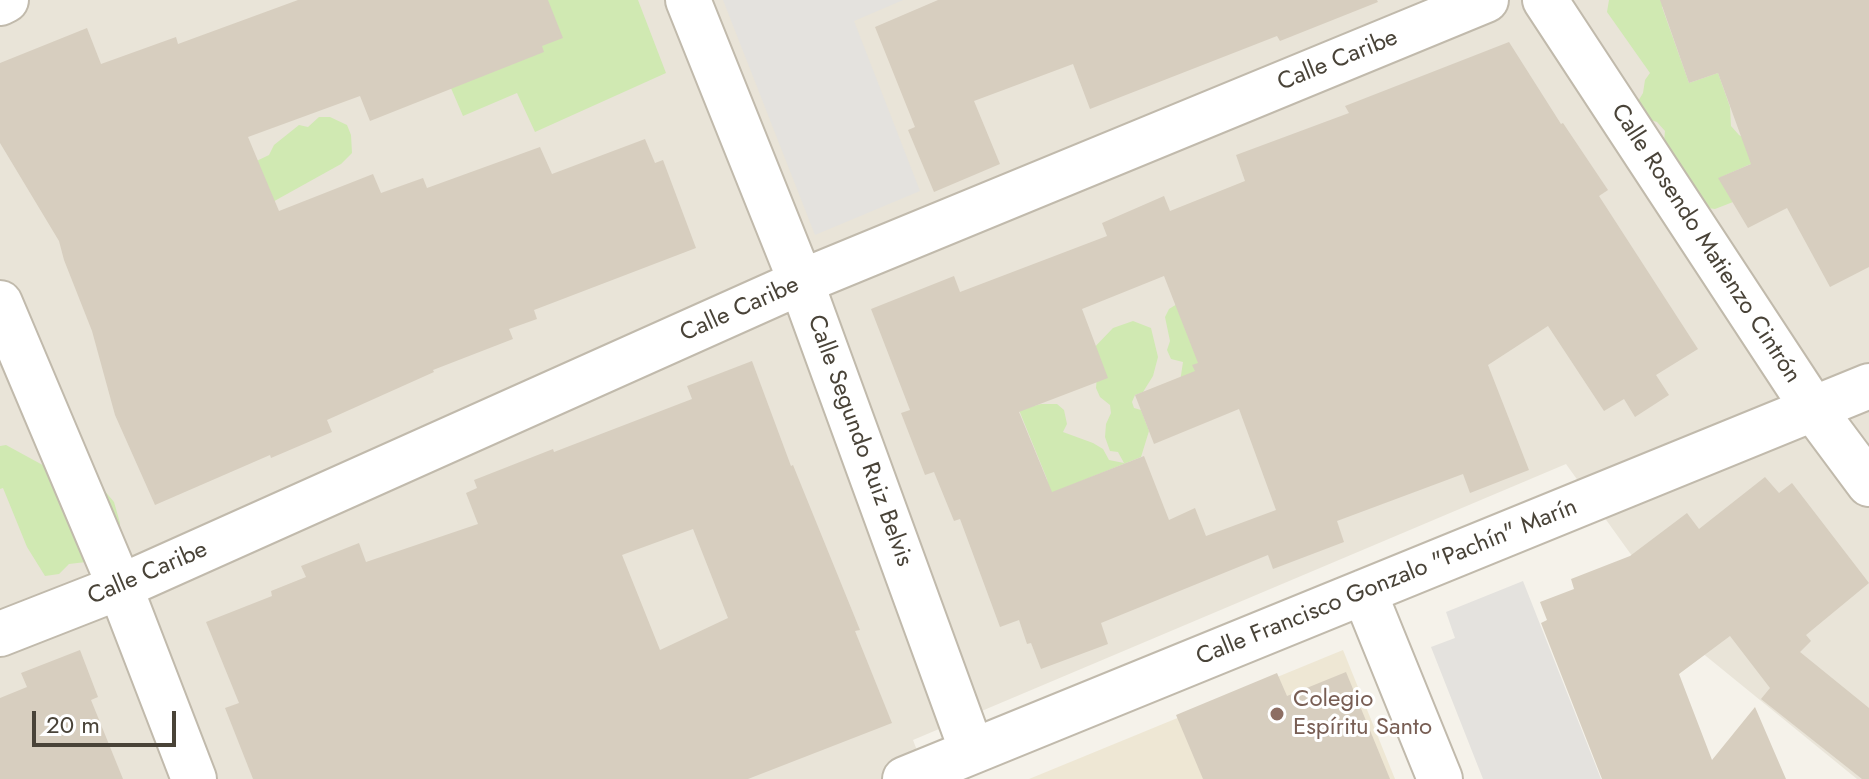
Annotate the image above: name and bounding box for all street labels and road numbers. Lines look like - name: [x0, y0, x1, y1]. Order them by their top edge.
- street label: Calle Caribe: [1274, 24, 1402, 98]
- street label: Calle Rosendo Matienzo Cintrón: [1604, 99, 1806, 389]
- street label: Calle Caribe: [676, 271, 804, 349]
- street label: Calle Segundo Ruiz Belvis: [800, 311, 918, 571]
- street label: Calle Francisco Gonzalo "Pachín" Marín: [1192, 493, 1582, 673]
- street label: Calle Caribe: [84, 536, 212, 612]

